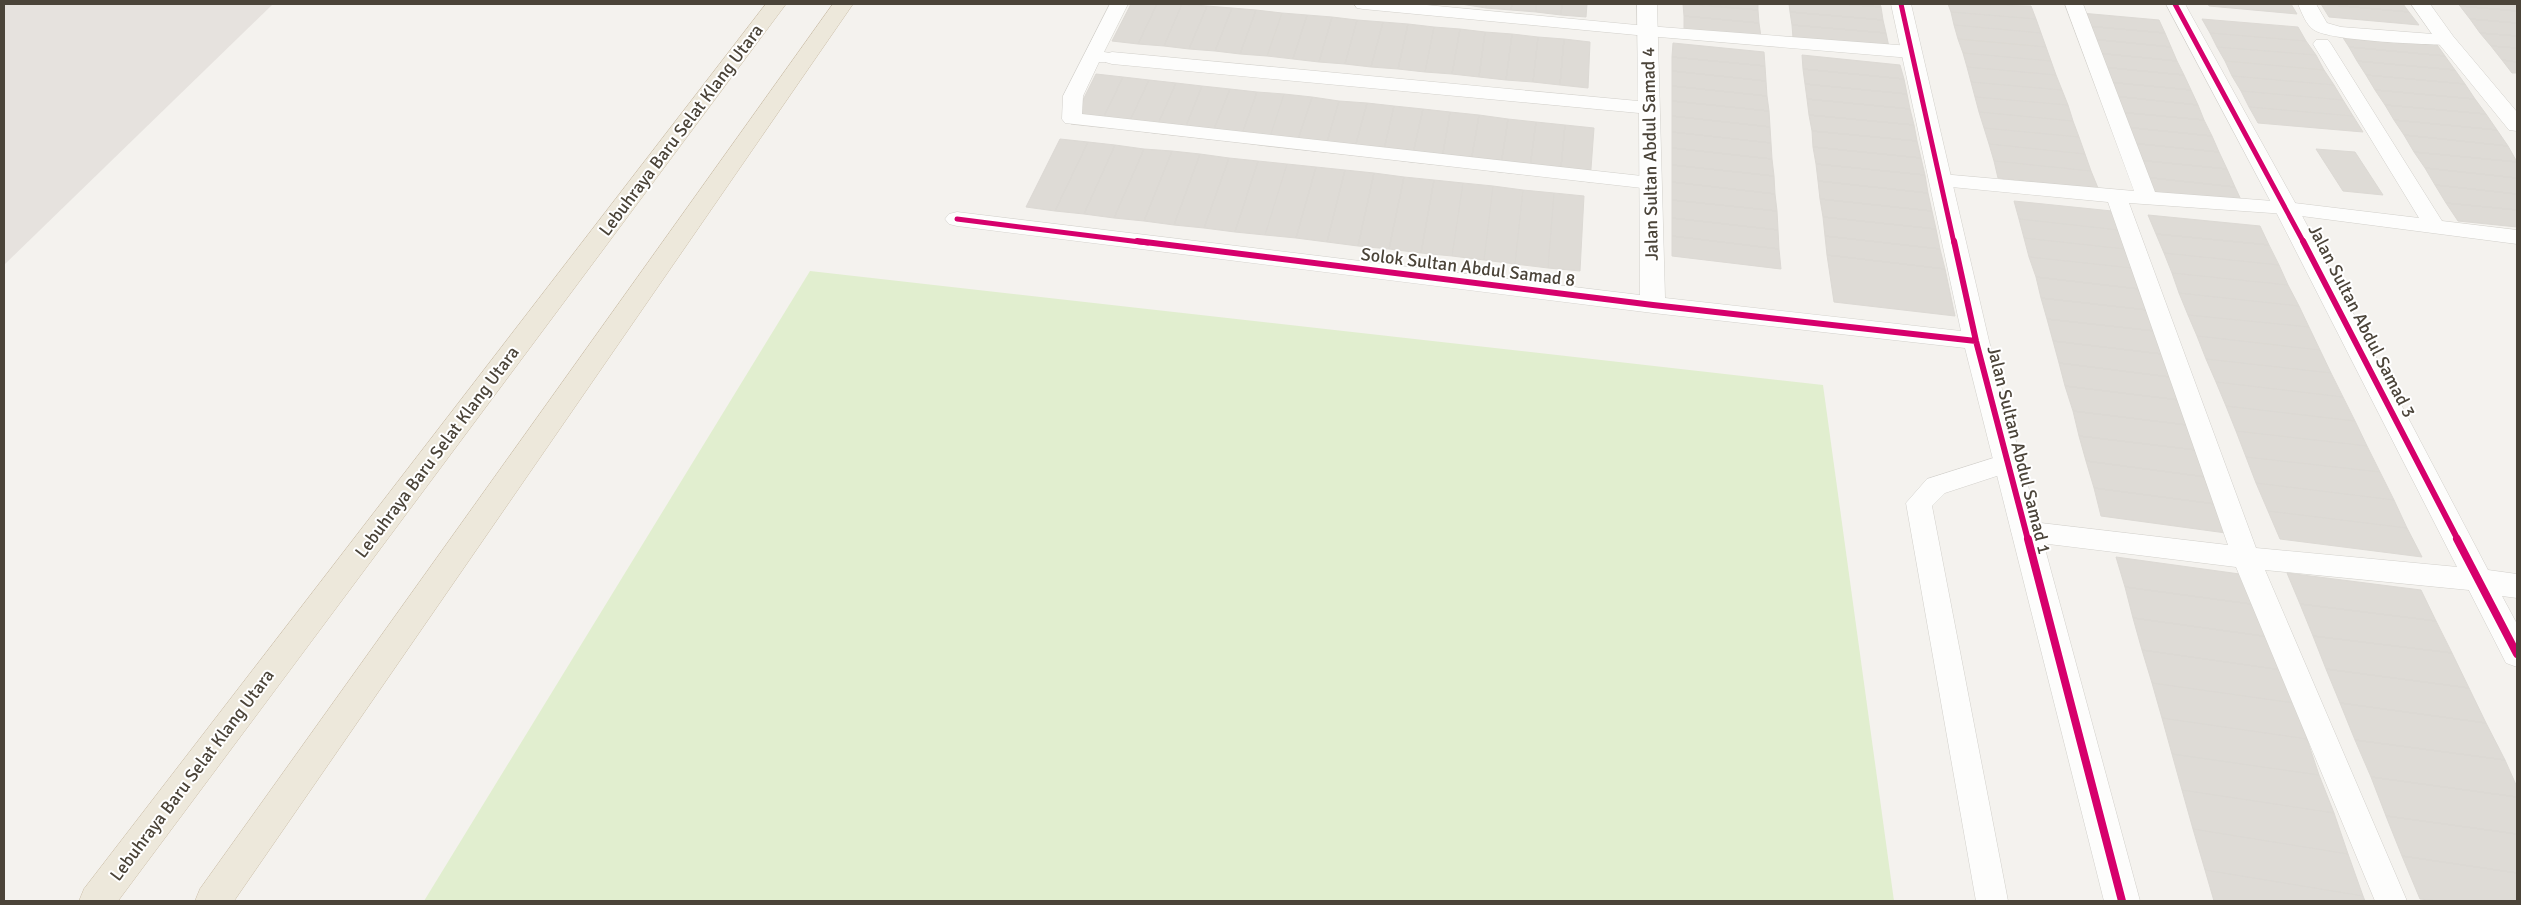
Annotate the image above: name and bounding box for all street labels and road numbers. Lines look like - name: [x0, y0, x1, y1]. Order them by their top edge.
- street label: Lebuhraya Baru Selat Klang Utara: [594, 20, 768, 240]
- street label: Jalan Sultan Abdul Samad 4: [1637, 47, 1663, 261]
- street label: Jalan Sultan Abdul Samad 3: [2304, 221, 2420, 421]
- street label: Solok Sultan Abdul Samad 8: [1360, 243, 1576, 291]
- street label: Lebuhraya Baru Selat Klang Utara: [350, 342, 524, 562]
- street label: Jalan Sultan Abdul Samad 1: [1982, 344, 2056, 556]
- street label: Lebuhraya Baru Selat Klang Utara: [105, 665, 279, 885]

